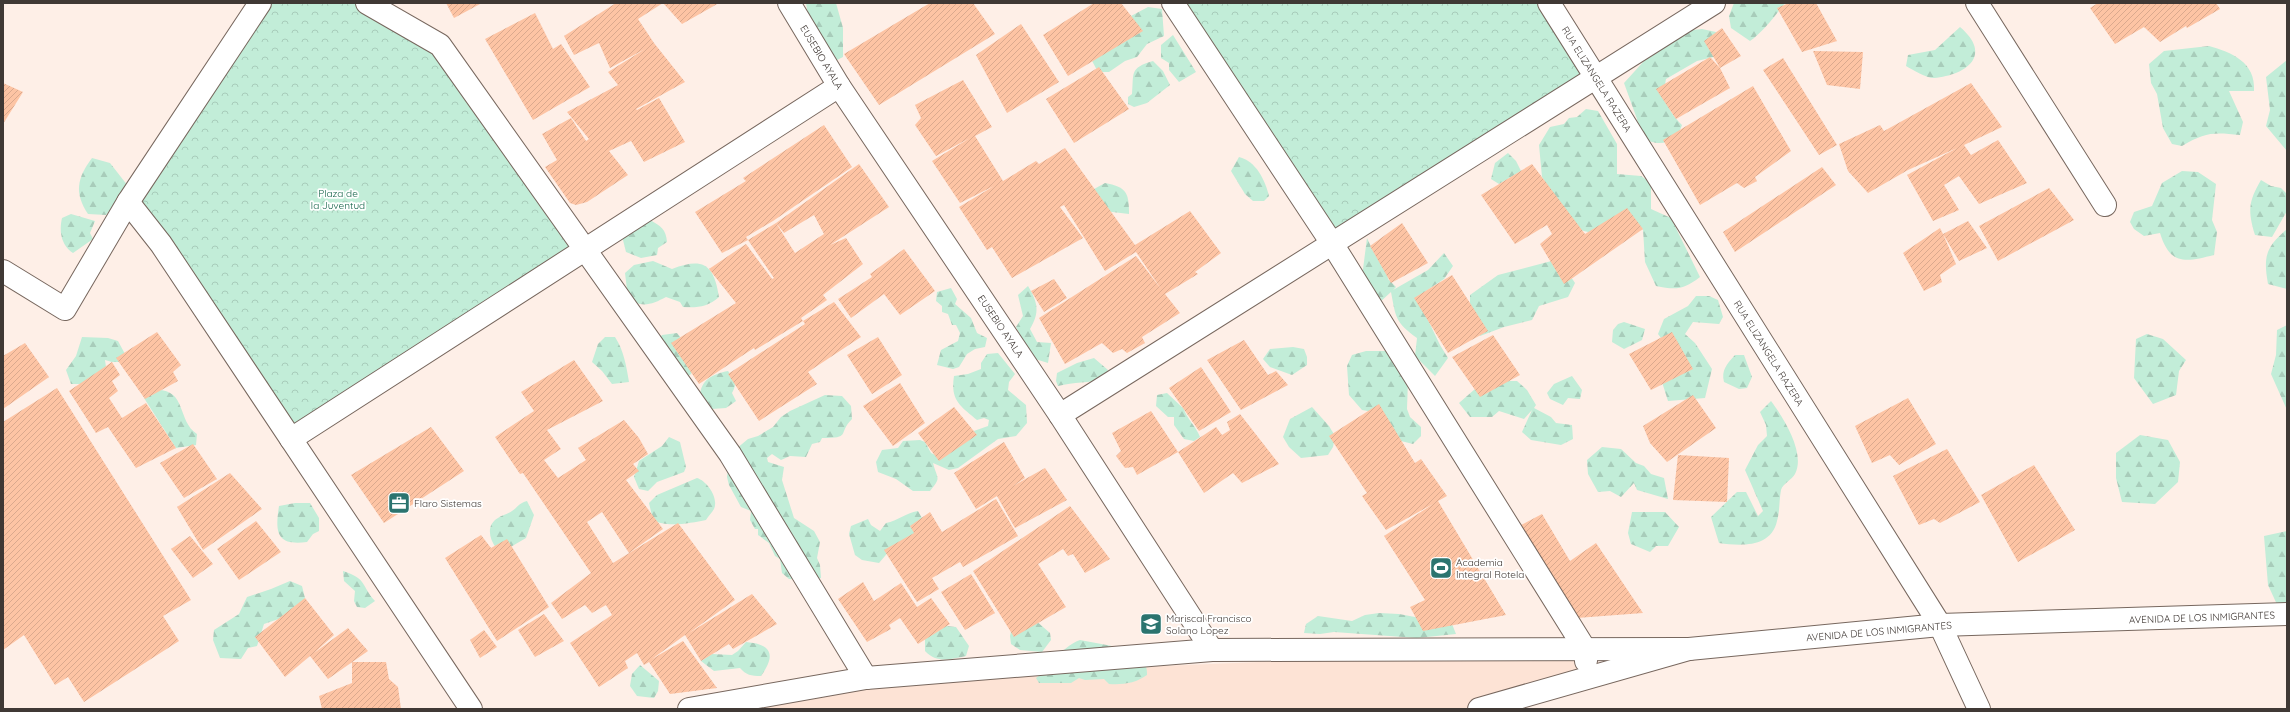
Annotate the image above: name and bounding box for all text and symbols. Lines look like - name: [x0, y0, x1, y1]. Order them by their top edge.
- street label: EUSEBIO AYALA: [797, 23, 846, 92]
- street label: RUA ELIZANGELA RAZERA: [1559, 24, 1635, 135]
- park label: Plaza de la Juventud: [311, 187, 365, 212]
- street label: EUSEBIO AYALA: [975, 292, 1027, 361]
- street label: RUA ELIZANGELA RAZERA: [1731, 298, 1807, 409]
- office icon: Flaro Sistemas: [386, 490, 412, 516]
- place label: Flaro Sistemas: [414, 497, 482, 510]
- sports icon: Academia Integral Rotela: [1428, 555, 1454, 581]
- place label: Academia Integral Rotela: [1456, 556, 1524, 581]
- street label: AVENIDA DE LOS INMIGRANTES: [2129, 608, 2276, 627]
- school or university icon: Mariscal Francisco Solano Lopez: [1138, 611, 1164, 637]
- place label: Mariscal Francisco Solano Lopez: [1166, 612, 1252, 637]
- street label: AVENIDA DE LOS INMIGRANTES: [1806, 619, 1953, 644]

